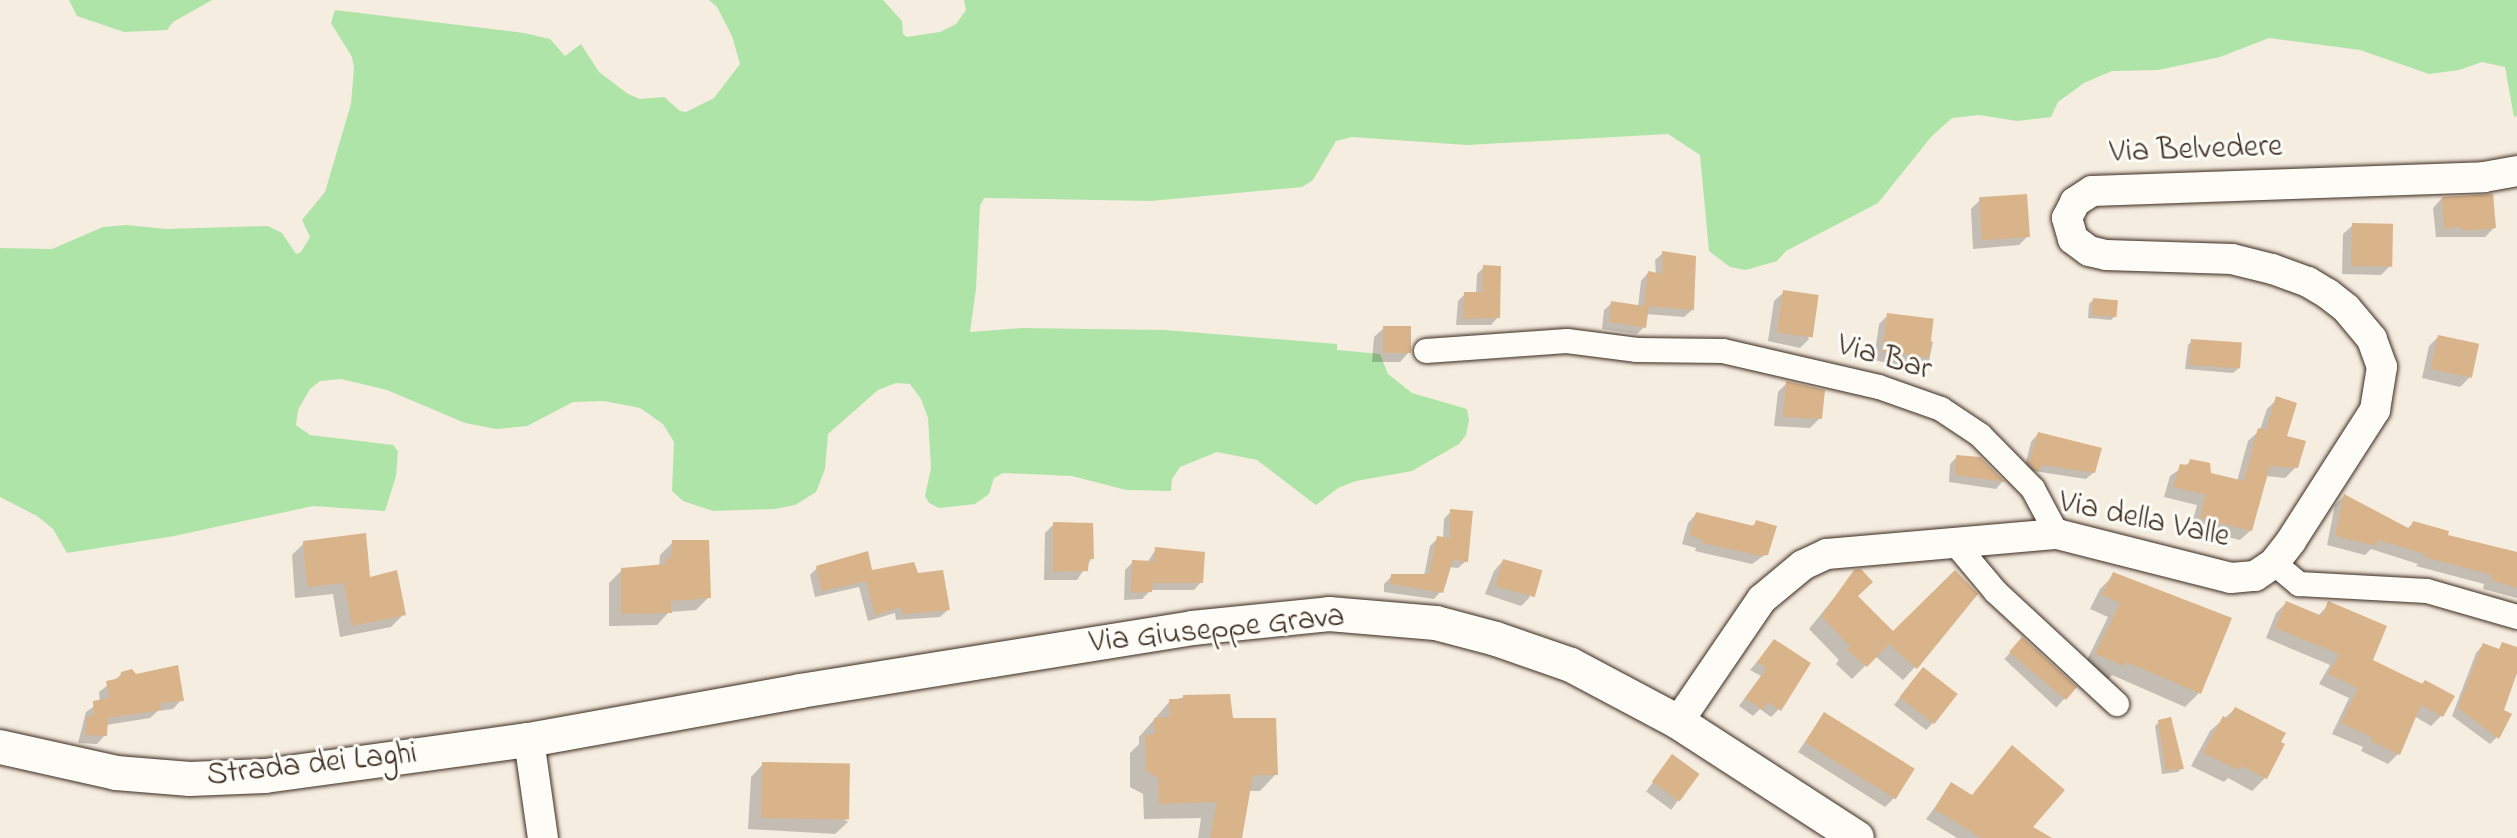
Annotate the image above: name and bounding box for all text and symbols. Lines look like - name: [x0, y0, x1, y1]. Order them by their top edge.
- street label: Via Belvedere: [2109, 129, 2283, 173]
- street label: Via Bar: [1832, 327, 1936, 391]
- street label: Via della Valle: [2055, 484, 2233, 558]
- street label: Via Giuseppe Grava: [1088, 599, 1346, 663]
- street label: Strada dei Laghi: [205, 736, 419, 796]

